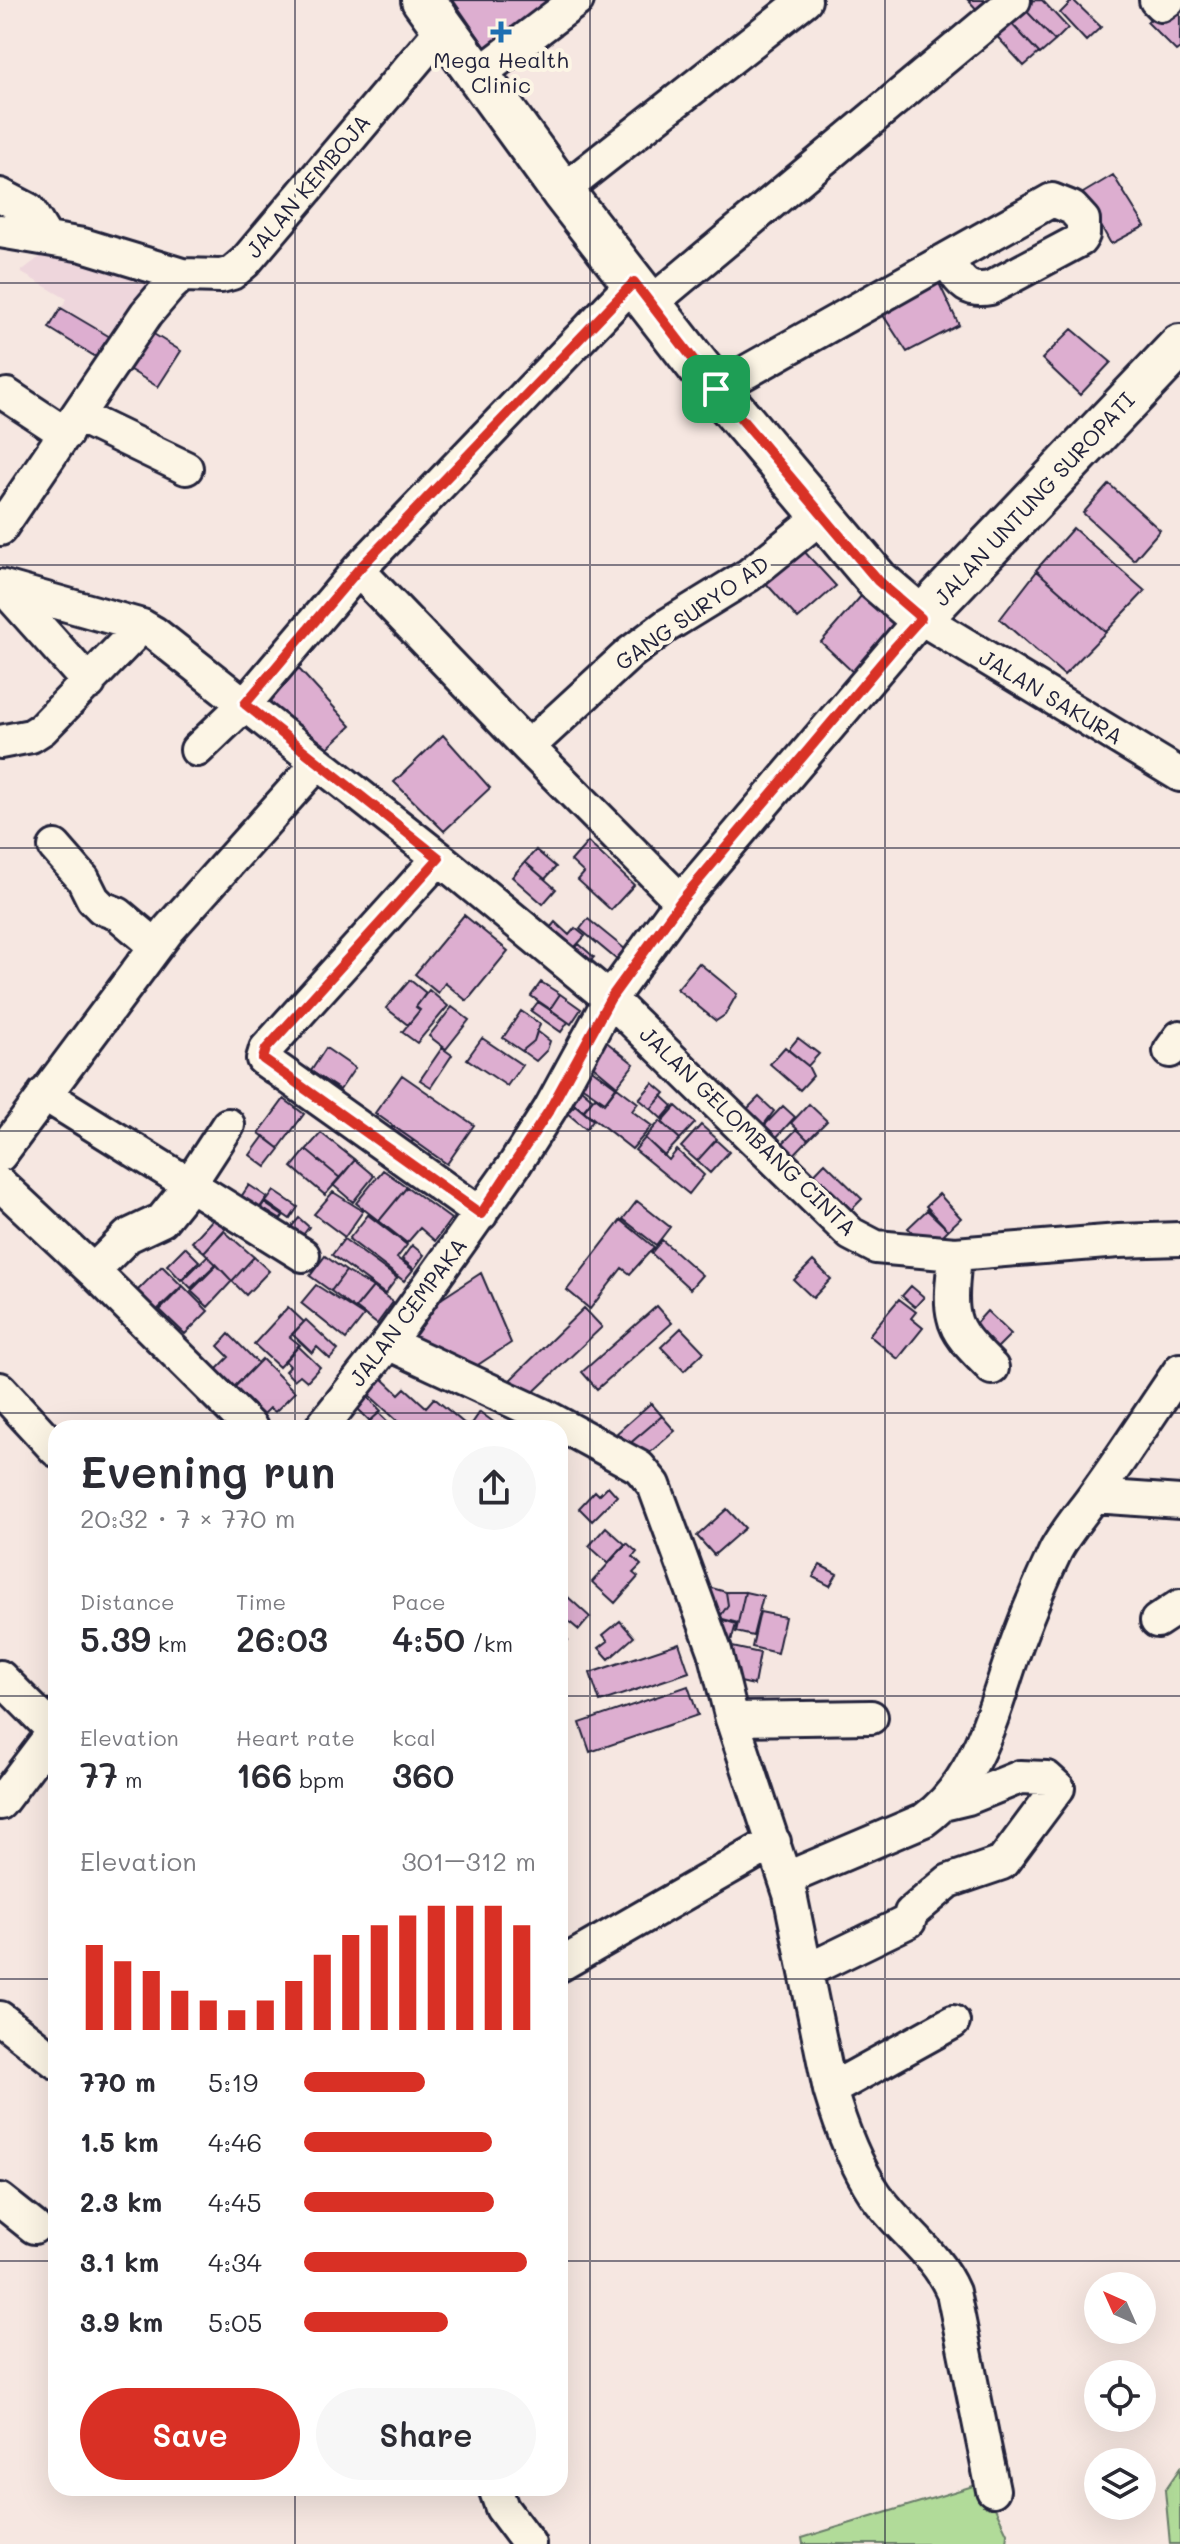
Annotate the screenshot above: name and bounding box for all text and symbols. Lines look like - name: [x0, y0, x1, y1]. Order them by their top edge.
- marker: Mega Health Clinic: [490, 21, 512, 43]
- place label: Mega Health Clinic: [433, 45, 569, 99]
- street label: JALAN KEMBOJA: [239, 108, 376, 264]
- pin: [682, 355, 750, 423]
- icon: arrive: [694, 367, 738, 411]
- street label: JALAN UNTUNG SUROPATI: [927, 386, 1140, 612]
- street label: GANG SURYO AD: [609, 549, 774, 677]
- street label: JALAN SAKURA: [974, 642, 1128, 751]
- street label: JALAN GELOMBANG CINTA: [634, 1019, 863, 1242]
- street label: JALAN CEMPAKA: [342, 1232, 473, 1392]
- text: Evening run: [80, 1442, 335, 1499]
- button: share: [452, 1446, 536, 1530]
- text: 20:32 · 7 × 770 m: [80, 1501, 295, 1535]
- text: Distance: [80, 1587, 175, 1616]
- text: Time: [236, 1587, 286, 1616]
- text: Pace: [392, 1587, 446, 1616]
- text: 5.39: [80, 1616, 151, 1661]
- text: 26:03: [236, 1616, 328, 1661]
- text: 4:50: [392, 1616, 465, 1661]
- text: km: [151, 1629, 187, 1658]
- text: /km: [465, 1629, 513, 1658]
- text: Elevation: [80, 1723, 179, 1752]
- text: Heart rate: [236, 1723, 355, 1752]
- text: kcal: [392, 1723, 436, 1752]
- text: 77: [80, 1752, 118, 1797]
- text: 166: [236, 1752, 292, 1797]
- text: 360: [392, 1752, 454, 1797]
- text: m: [118, 1765, 142, 1794]
- text: bpm: [292, 1765, 344, 1794]
- text: Elevation: [80, 1844, 197, 1878]
- text: 301–312 m: [401, 1844, 536, 1878]
- text: 770 m: [80, 2065, 156, 2099]
- text: 5:19: [208, 2065, 258, 2099]
- text: 1.5 km: [80, 2125, 159, 2159]
- text: 4:46: [208, 2125, 262, 2159]
- text: 2.3 km: [80, 2185, 162, 2219]
- text: 4:45: [208, 2185, 262, 2219]
- text: 3.1 km: [80, 2245, 159, 2279]
- text: 4:34: [208, 2245, 262, 2279]
- north arrow: [1084, 2272, 1156, 2344]
- map controls: [1084, 2272, 1156, 2520]
- text: 3.9 km: [80, 2305, 163, 2339]
- text: 5:05: [208, 2305, 262, 2339]
- button: locate: [1084, 2360, 1156, 2432]
- button: Save: [80, 2388, 300, 2480]
- button: Share: [316, 2388, 536, 2480]
- button: layers: [1084, 2448, 1156, 2520]

